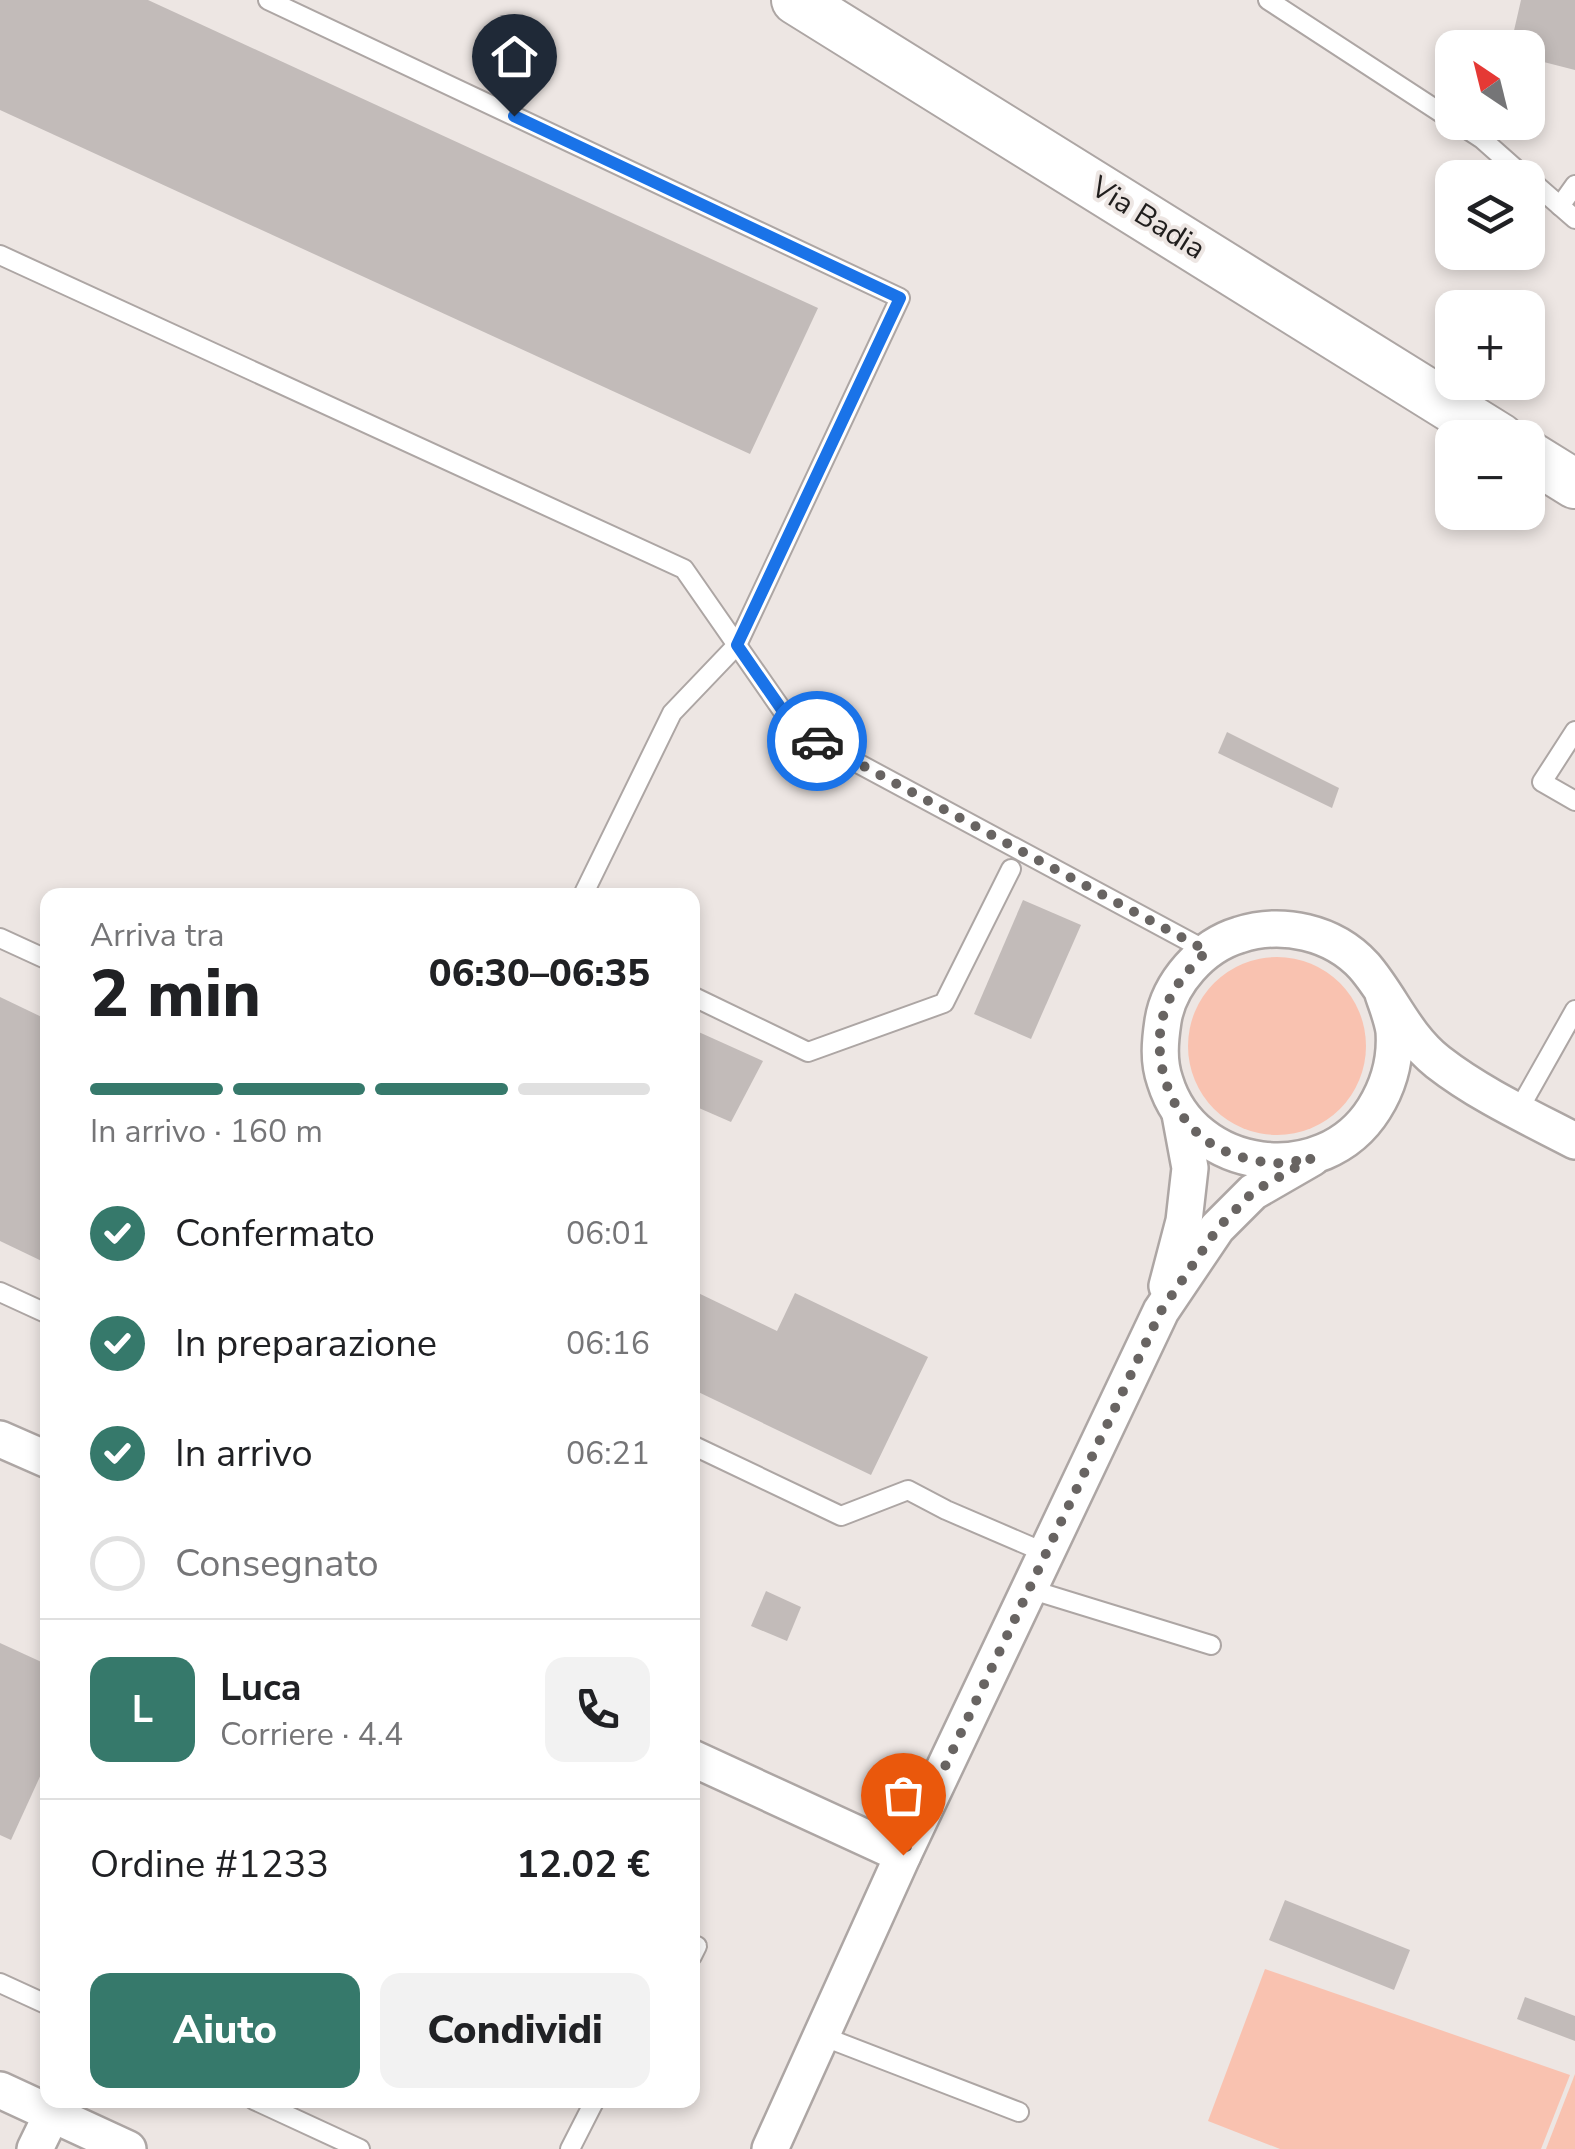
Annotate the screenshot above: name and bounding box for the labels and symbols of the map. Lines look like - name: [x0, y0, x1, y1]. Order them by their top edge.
- pin: [472, 14, 557, 117]
- north arrow: [1435, 30, 1545, 140]
- street label: Via Badia: [1082, 166, 1213, 269]
- courier: [767, 691, 867, 791]
- pin: [861, 1753, 946, 1856]

